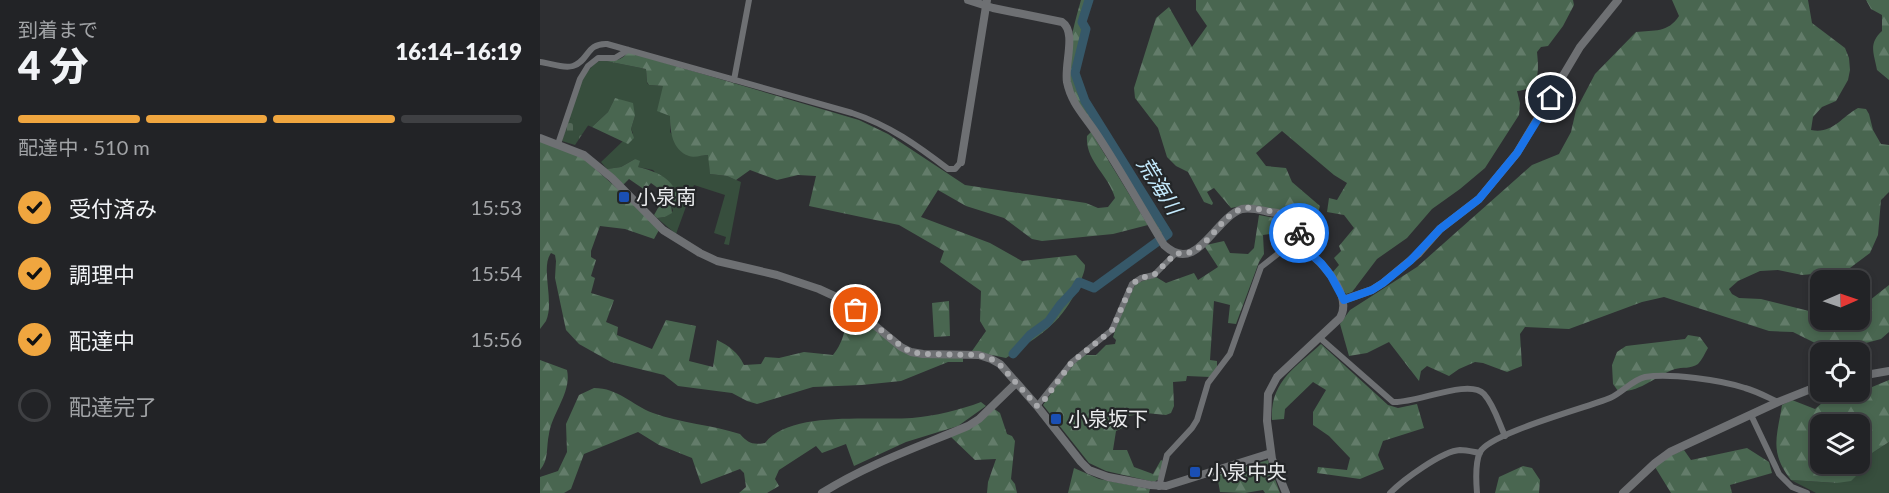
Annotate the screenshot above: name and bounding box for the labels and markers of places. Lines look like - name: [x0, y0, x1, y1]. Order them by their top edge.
- pin: [1525, 72, 1576, 123]
- place label: 小泉南: [636, 184, 696, 208]
- marker: 小泉南: [617, 190, 631, 204]
- pin: [830, 284, 881, 335]
- place label: 小泉坂下: [1068, 406, 1148, 430]
- marker: 小泉坂下: [1049, 412, 1063, 426]
- place label: 小泉中央: [1207, 459, 1287, 483]
- marker: 小泉中央: [1188, 465, 1202, 479]

